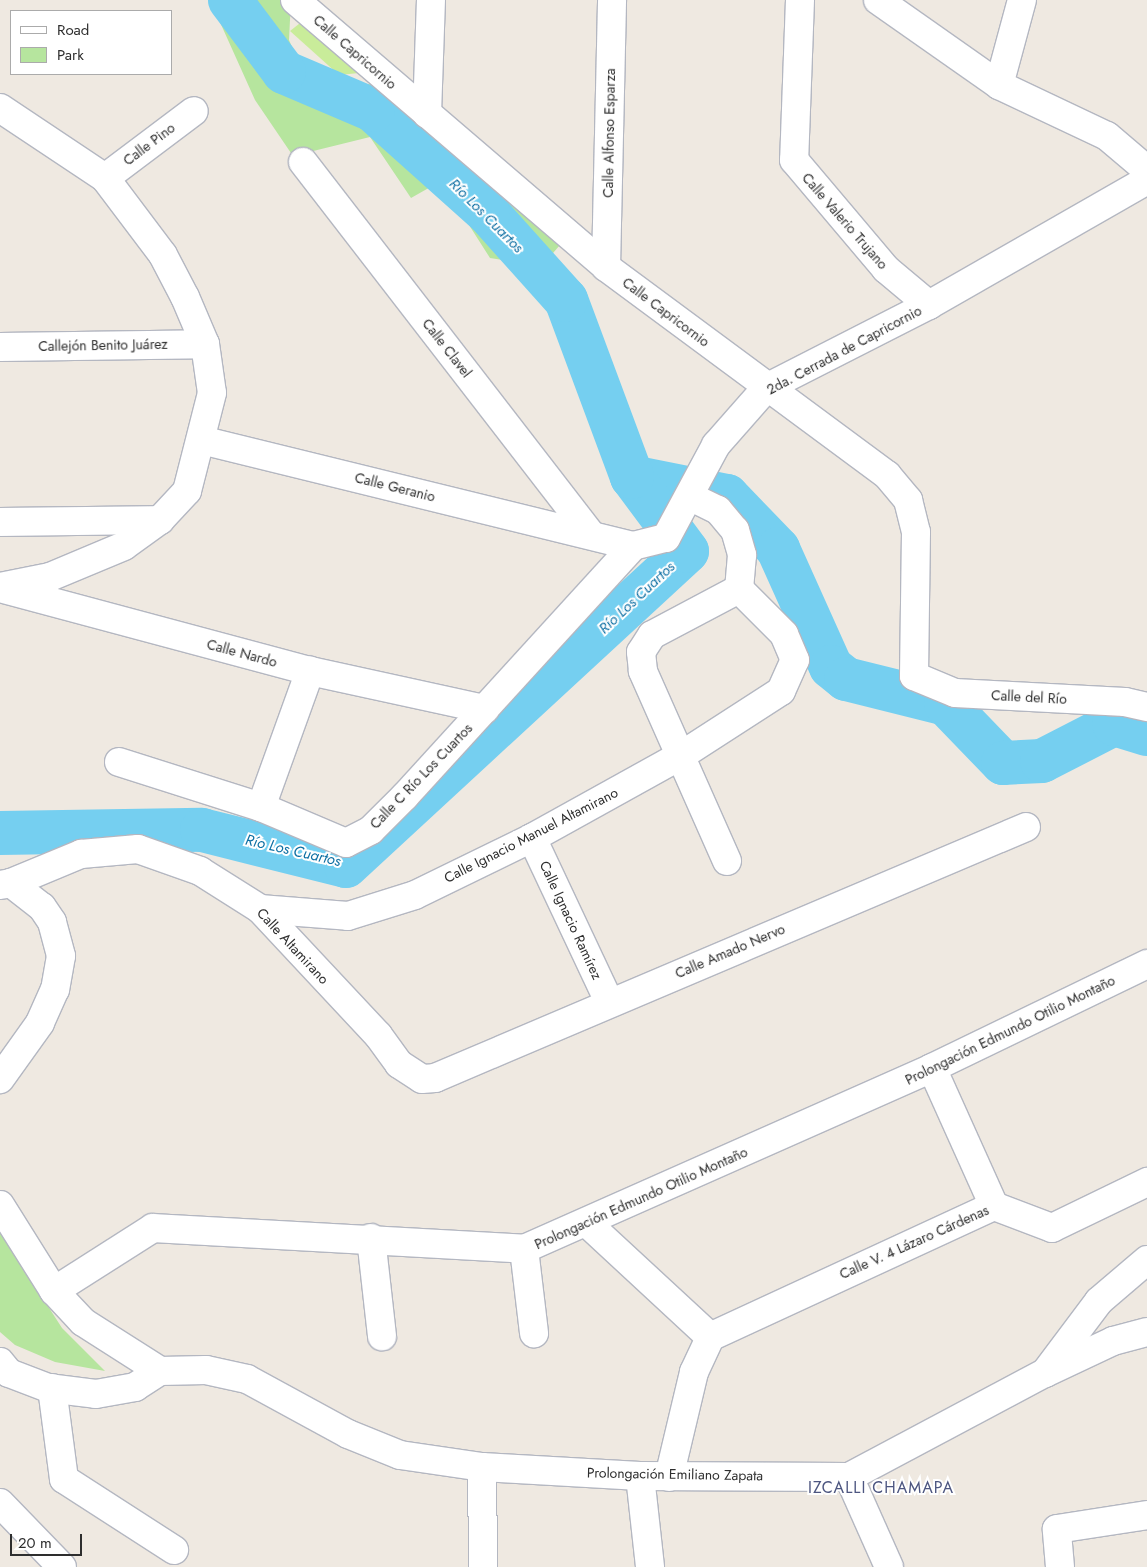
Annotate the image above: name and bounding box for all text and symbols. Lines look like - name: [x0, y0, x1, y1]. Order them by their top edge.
- legend: [10, 10, 172, 75]
- street label: Calle Capricornio: [310, 11, 400, 93]
- text: Road: [57, 19, 89, 41]
- text: Park: [57, 44, 84, 66]
- street label: Calle Alfonso Esparza: [599, 68, 619, 198]
- street label: Calle Pino: [120, 119, 178, 169]
- street label: Calle Valerio Trujano: [799, 169, 891, 273]
- water label: Río Los Cuartos: [445, 175, 527, 257]
- street label: Calle Capricornio: [619, 274, 713, 350]
- street label: 2da. Cerrada de Capricornio: [764, 302, 924, 398]
- street label: Calle Clavel: [419, 315, 475, 381]
- street label: Callejón Benito Juárez: [38, 335, 168, 355]
- street label: Calle Geranio: [353, 469, 437, 505]
- water label: Río Los Cuartos: [595, 558, 679, 638]
- street label: Calle Nardo: [205, 636, 279, 670]
- street label: Calle del Río: [991, 687, 1067, 707]
- street label: Calle C Río Los Cuartos: [366, 720, 476, 832]
- street label: Calle Ignacio Manuel Altamirano: [441, 784, 621, 886]
- water label: Río Los Cuartos: [243, 831, 343, 871]
- street label: Calle Ignacio Ramírez: [536, 858, 606, 982]
- street label: Calle Altamirano: [254, 905, 332, 987]
- street label: Calle Amado Nervo: [673, 920, 787, 982]
- street label: Prolongación Edmundo Otilio Montaño: [902, 972, 1118, 1088]
- street label: Prolongación Edmundo Otilio Montaño: [532, 1143, 750, 1253]
- street label: Calle V. 4 Lázaro Cárdenas: [837, 1201, 991, 1283]
- street label: Prolongación Emiliano Zapata: [587, 1464, 763, 1484]
- district label: IZCALLI CHAMAPA: [806, 1478, 956, 1498]
- scale bar: [12, 1524, 85, 1556]
- text: 20 m: [18, 1532, 52, 1554]

